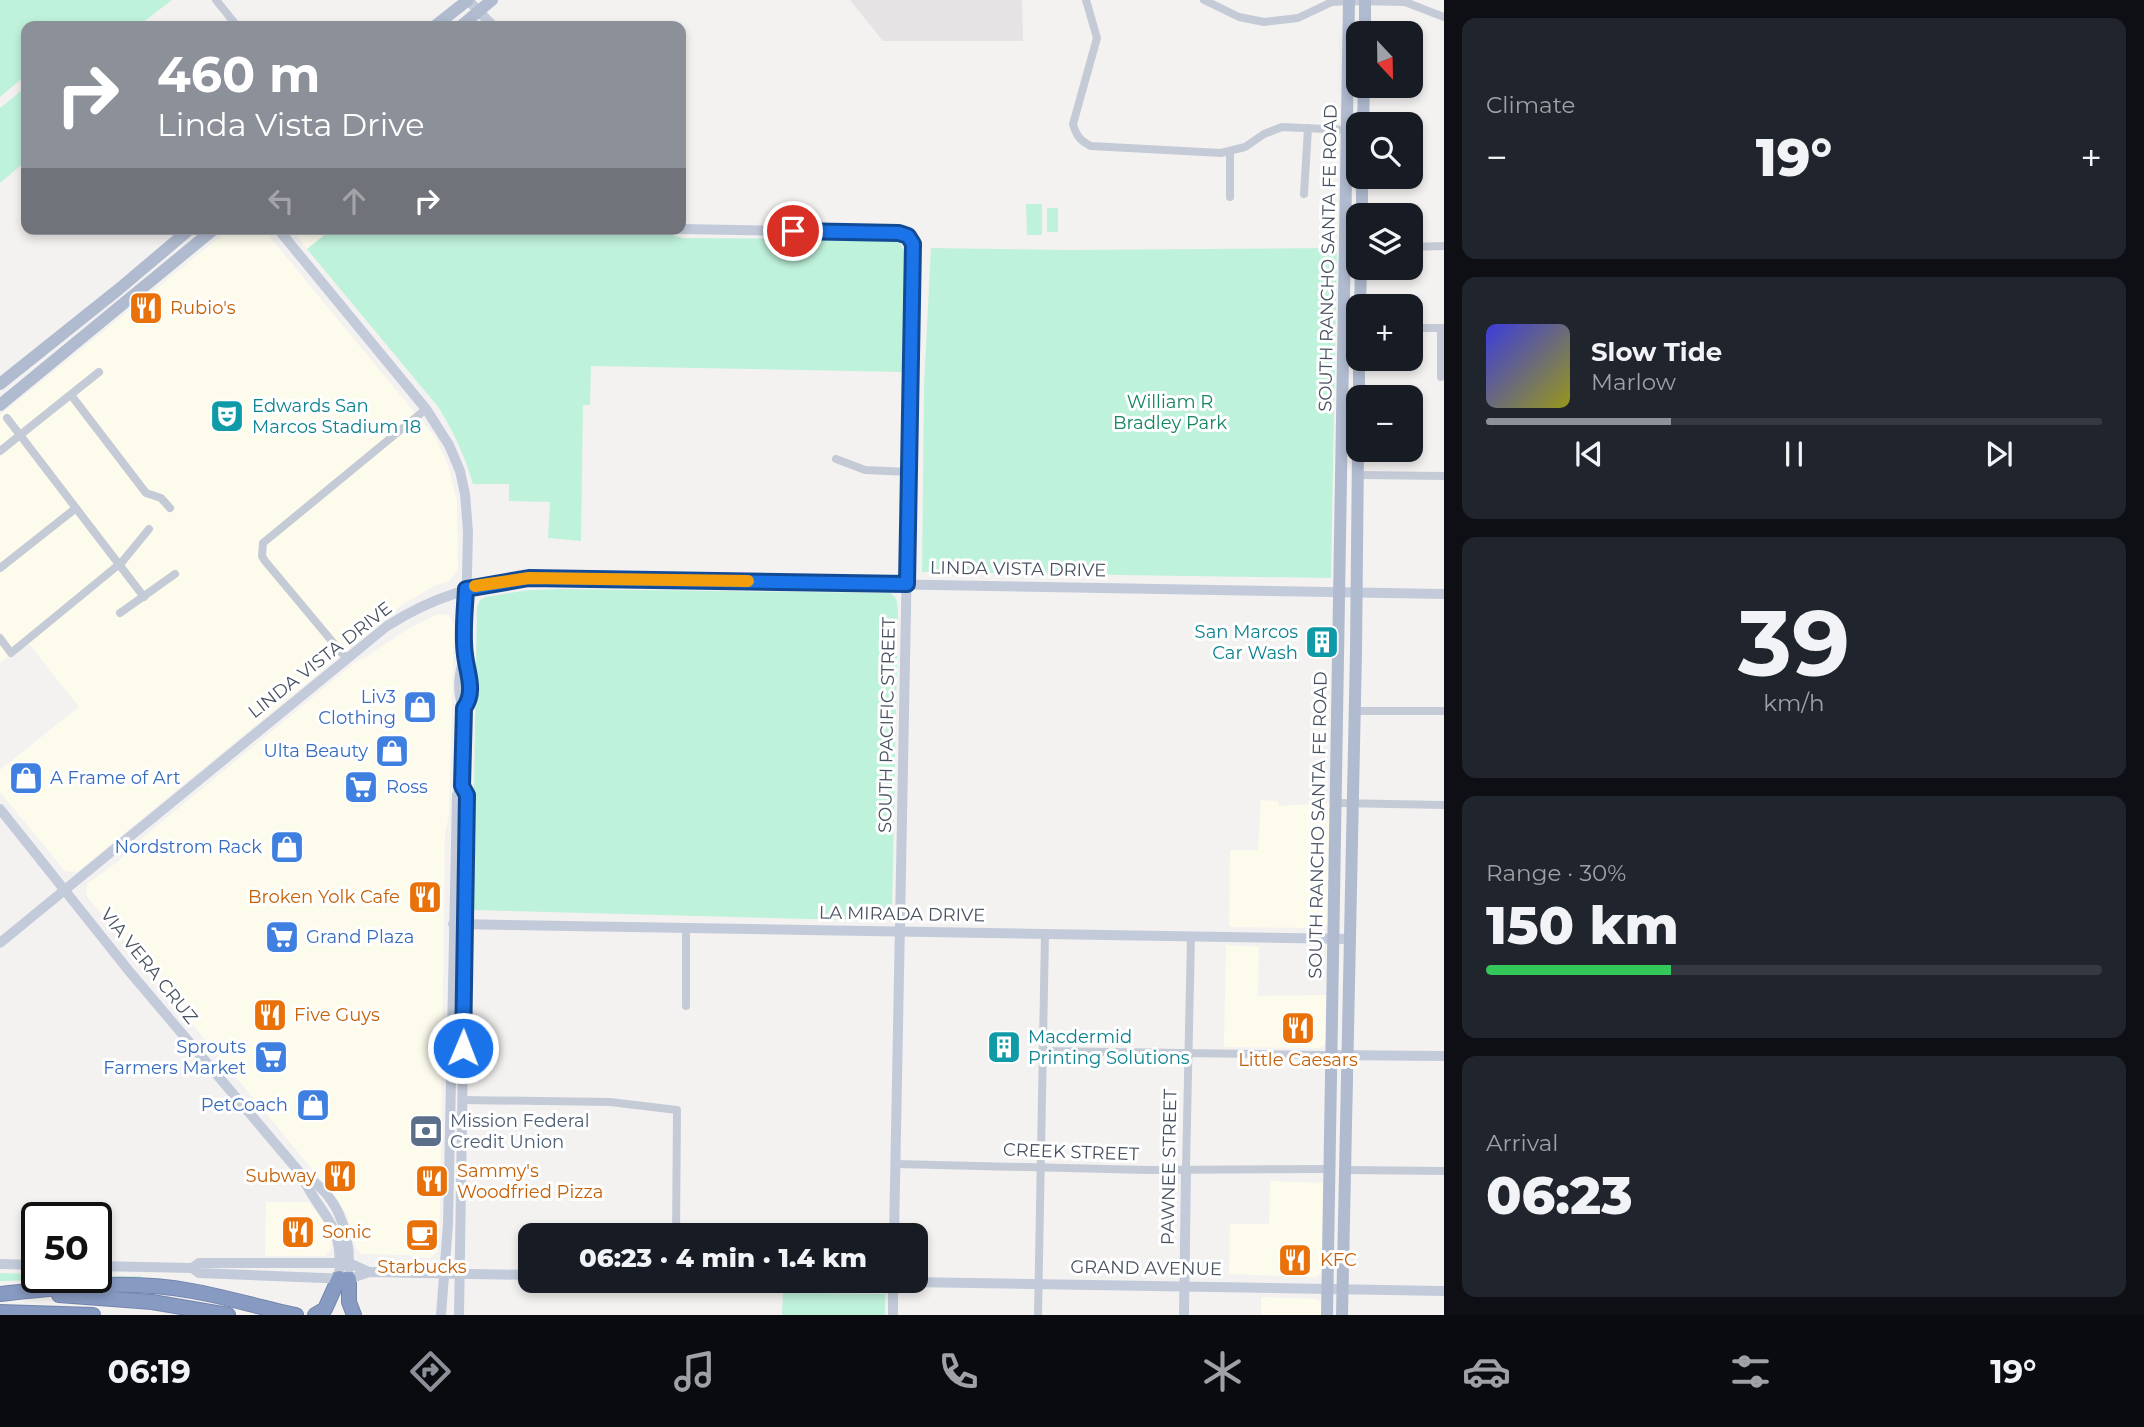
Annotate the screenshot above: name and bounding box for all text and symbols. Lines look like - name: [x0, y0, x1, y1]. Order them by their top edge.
- north arrow: [1346, 21, 1423, 98]
- map controls: [1346, 21, 1423, 462]
- text: 460 m: [157, 45, 321, 104]
- icon: right: [42, 49, 133, 140]
- text: Climate: [1486, 91, 1575, 119]
- street label: SOUTH RANCHO SANTA FE ROAD: [1314, 104, 1342, 412]
- text: Linda Vista Drive: [157, 105, 424, 144]
- button: search: [1346, 112, 1423, 189]
- text: 19°: [1756, 126, 1832, 189]
- text: −: [1486, 134, 1508, 181]
- text: +: [2080, 134, 2102, 181]
- icon: left: [262, 182, 300, 220]
- icon: ahead: [335, 182, 373, 220]
- icon: right: [408, 182, 446, 220]
- pin: [763, 201, 823, 261]
- button: layers: [1346, 203, 1423, 280]
- icon: arrive: [774, 212, 812, 250]
- restaurant icon: Rubio's: [127, 289, 165, 327]
- button: +: [1346, 294, 1423, 371]
- place label: Rubio's: [170, 297, 236, 319]
- text: Slow Tide: [1591, 336, 1722, 368]
- text: Marlow: [1591, 368, 1676, 396]
- button: −: [1346, 385, 1423, 462]
- park label: William R Bradley Park: [1113, 391, 1227, 434]
- place label: Edwards San Marcos Stadium 18: [252, 395, 421, 438]
- theatre icon: Edwards San Marcos Stadium 18: [208, 397, 246, 435]
- icon: previous: [1570, 435, 1608, 473]
- icon: pause: [1775, 435, 1813, 473]
- icon: next: [1980, 435, 2018, 473]
- street label: LINDA VISTA DRIVE: [930, 556, 1106, 582]
- text: 39: [1738, 588, 1850, 699]
- street label: LINDA VISTA DRIVE: [244, 597, 396, 723]
- street label: SOUTH PACIFIC STREET: [874, 616, 900, 833]
- place label: San Marcos Car Wash: [1195, 621, 1298, 664]
- building icon: San Marcos Car Wash: [1303, 623, 1341, 661]
- street label: SOUTH RANCHO SANTA FE ROAD: [1304, 671, 1332, 979]
- place label: Liv3 Clothing: [318, 686, 396, 729]
- shop icon: Liv3 Clothing: [401, 688, 439, 726]
- text: km/h: [1763, 689, 1825, 717]
- shop icon: Ulta Beauty: [373, 732, 411, 770]
- place label: Ulta Beauty: [263, 740, 368, 762]
- shop icon: A Frame of Art: [7, 759, 45, 797]
- place label: A Frame of Art: [50, 767, 180, 789]
- supermarket icon: Ross: [342, 768, 380, 806]
- place label: Ross: [386, 776, 428, 798]
- shop icon: Nordstrom Rack: [268, 828, 306, 866]
- place label: Nordstrom Rack: [114, 836, 262, 858]
- text: Range · 30%: [1486, 859, 1626, 887]
- restaurant icon: Broken Yolk Cafe: [406, 878, 444, 916]
- place label: Broken Yolk Cafe: [248, 886, 400, 908]
- text: 150 km: [1486, 894, 1679, 957]
- street label: LA MIRADA DRIVE: [819, 902, 985, 926]
- street label: VIA VERA CRUZ: [96, 904, 202, 1028]
- supermarket icon: Grand Plaza: [263, 918, 301, 956]
- place label: Grand Plaza: [306, 926, 414, 948]
- restaurant icon: Five Guys: [251, 996, 289, 1034]
- place label: Five Guys: [294, 1004, 380, 1026]
- restaurant icon: Little Caesars: [1279, 1009, 1317, 1047]
- position arrow: [426, 1011, 500, 1085]
- place label: Macdermid Printing Solutions: [1028, 1026, 1190, 1069]
- building icon: Macdermid Printing Solutions: [985, 1028, 1023, 1066]
- place label: Sprouts Farmers Market: [103, 1036, 246, 1079]
- supermarket icon: Sprouts Farmers Market: [252, 1038, 290, 1076]
- place label: Little Caesars: [1238, 1049, 1358, 1071]
- shop icon: PetCoach: [294, 1086, 332, 1124]
- street label: PAWNEE STREET: [1157, 1088, 1181, 1245]
- place label: PetCoach: [201, 1094, 288, 1116]
- place label: Mission Federal Credit Union: [450, 1110, 590, 1153]
- bank icon: Mission Federal Credit Union: [407, 1112, 445, 1150]
- text: Arrival: [1486, 1129, 1559, 1157]
- street label: CREEK STREET: [1003, 1139, 1140, 1165]
- restaurant icon: Subway: [321, 1157, 359, 1195]
- place label: Sammy's Woodfried Pizza: [457, 1160, 603, 1203]
- restaurant icon: Sammy's Woodfried Pizza: [413, 1162, 451, 1200]
- text: 06:23: [1486, 1164, 1633, 1227]
- place label: Subway: [245, 1165, 316, 1187]
- speed limit sign: 50: [21, 1202, 112, 1293]
- restaurant icon: Sonic: [279, 1213, 317, 1251]
- cafe icon: Starbucks: [403, 1216, 441, 1254]
- place label: Sonic: [322, 1221, 372, 1243]
- restaurant icon: KFC: [1276, 1241, 1314, 1279]
- text: 06:23 · 4 min · 1.4 km: [579, 1242, 867, 1274]
- place label: KFC: [1320, 1249, 1357, 1271]
- place label: Starbucks: [377, 1256, 467, 1278]
- street label: GRAND AVENUE: [1070, 1256, 1222, 1280]
- icon: directions: [406, 1347, 455, 1396]
- icon: music: [670, 1347, 719, 1396]
- icon: phone: [934, 1347, 983, 1396]
- icon: climate: [1198, 1347, 1247, 1396]
- icon: car: [1462, 1347, 1511, 1396]
- icon: filters: [1726, 1347, 1775, 1396]
- text: 06:19: [108, 1352, 191, 1391]
- text: 19°: [1990, 1352, 2036, 1391]

